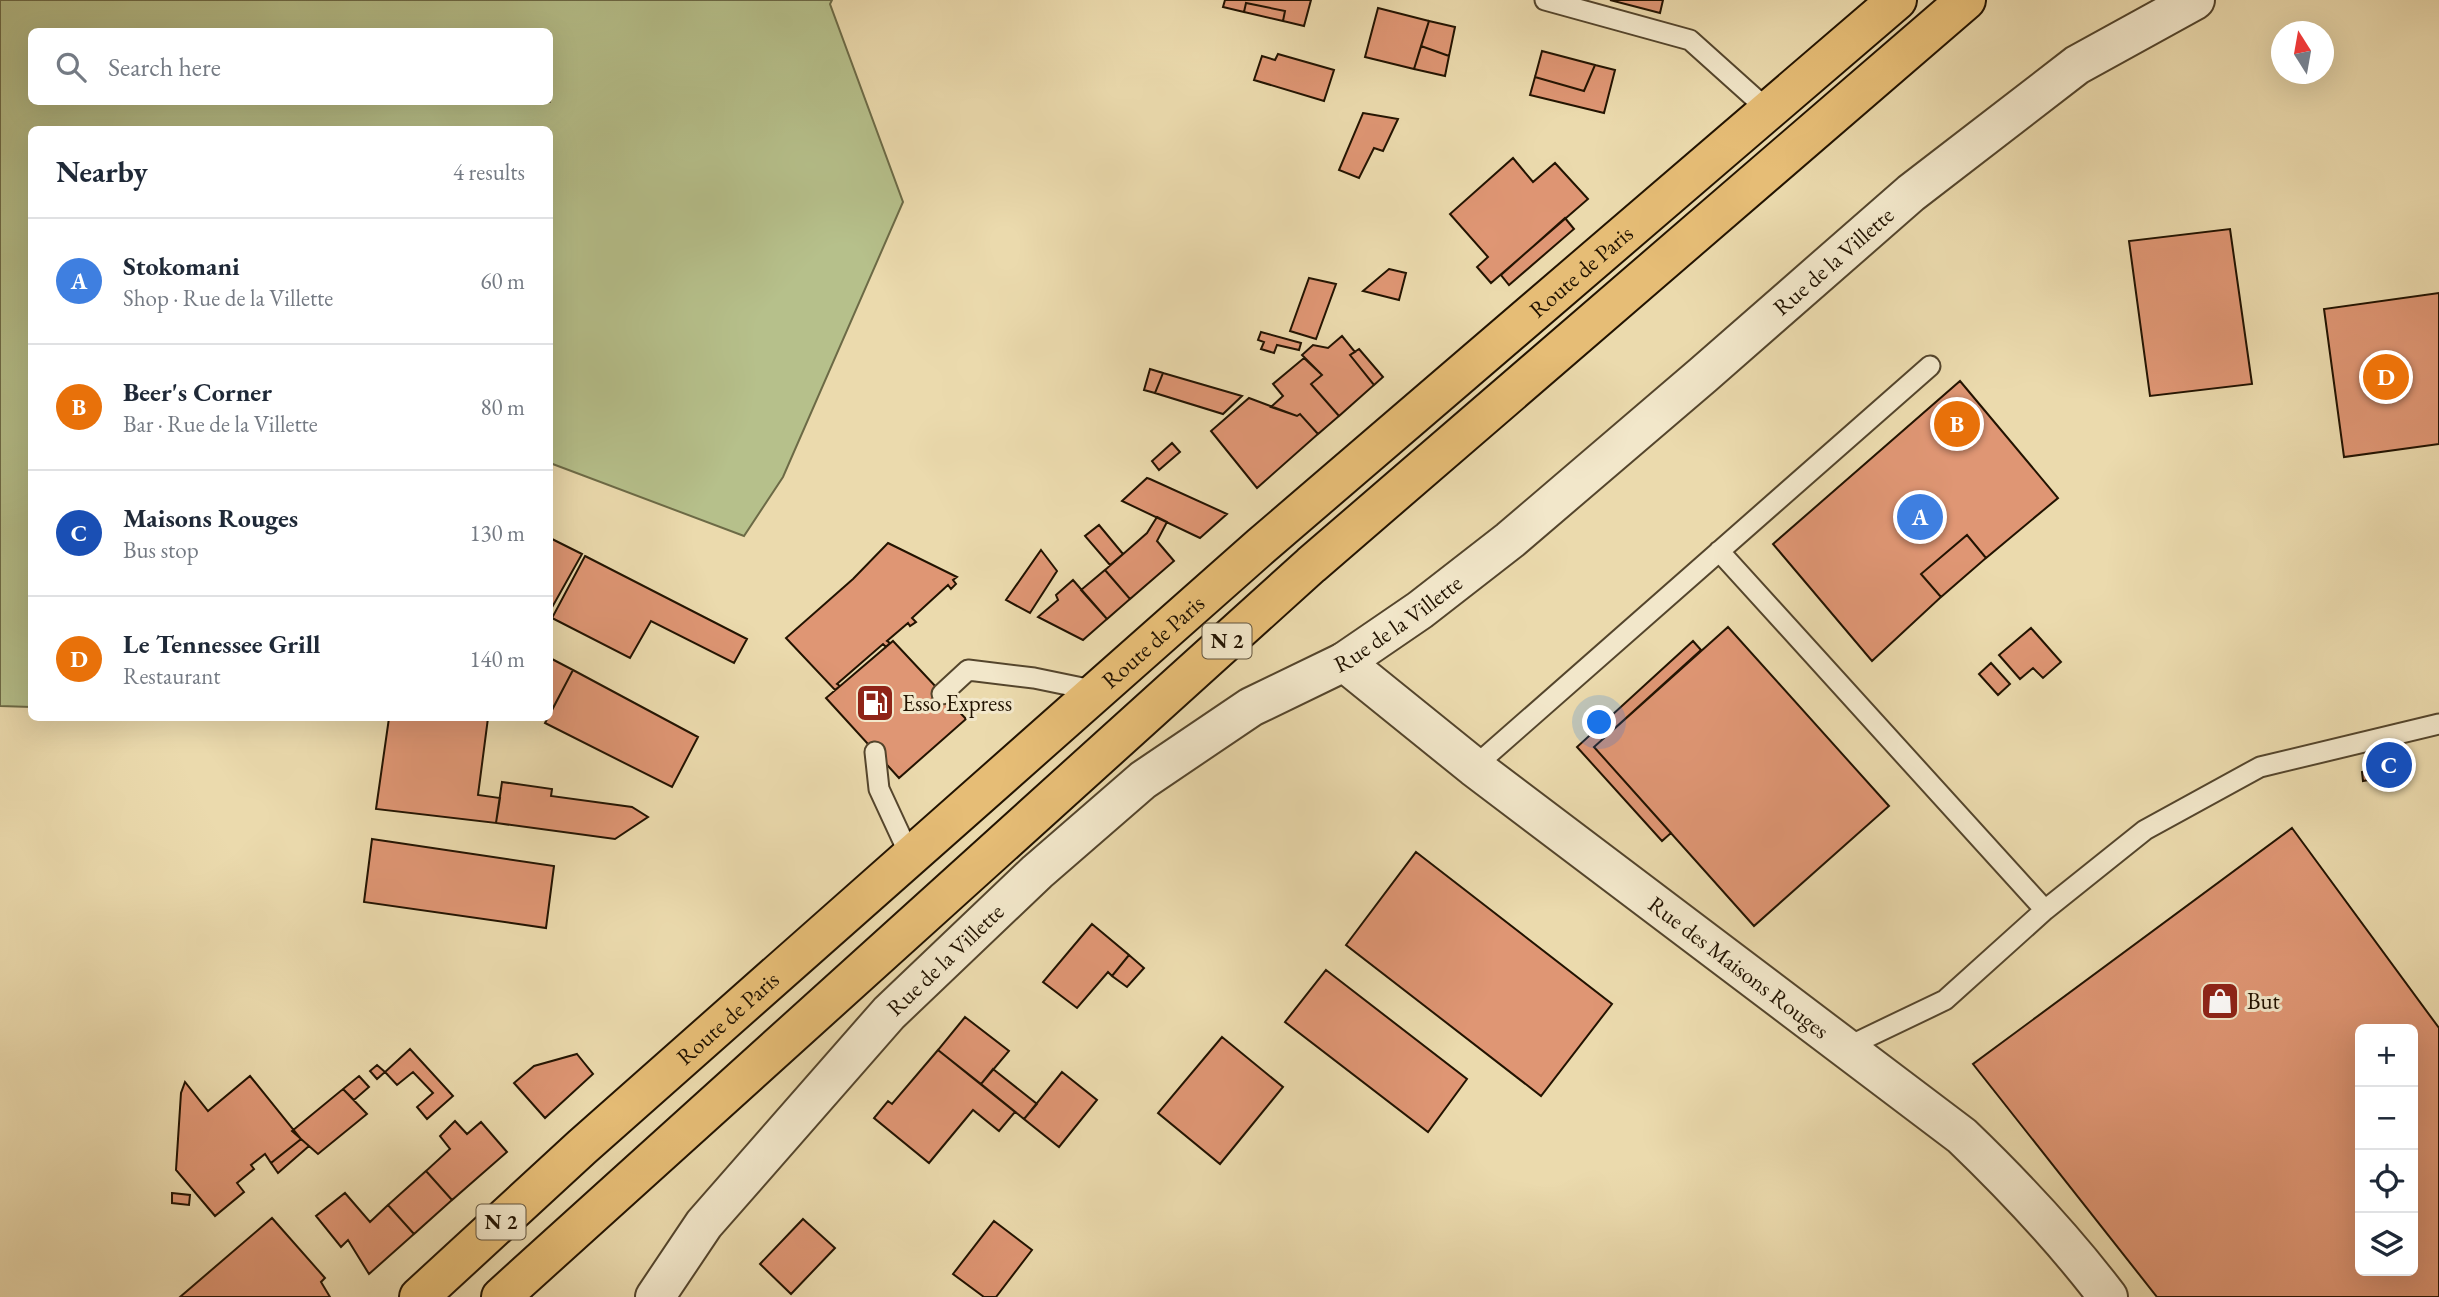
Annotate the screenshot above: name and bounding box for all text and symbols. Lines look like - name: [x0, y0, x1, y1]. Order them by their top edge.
- north arrow: [2271, 21, 2334, 84]
- search box: [28, 28, 553, 105]
- icon: search: [52, 48, 90, 86]
- text: Search here: [108, 50, 221, 84]
- text: Nearby: [56, 152, 148, 191]
- text: 4 results: [453, 157, 525, 187]
- street label: Rue de la Villette: [1767, 200, 1900, 322]
- street label: Route de Paris: [1523, 218, 1639, 324]
- text: Stokomani: [123, 249, 240, 283]
- text: A: [71, 266, 87, 296]
- text: 60 m: [480, 266, 525, 296]
- text: Shop · Rue de la Villette: [123, 283, 333, 313]
- pin: D: [2363, 351, 2409, 403]
- text: Beer's Corner: [123, 375, 272, 409]
- text: B: [72, 392, 86, 422]
- text: 80 m: [480, 392, 525, 422]
- pin: B: [1934, 398, 1980, 450]
- text: Bar · Rue de la Villette: [123, 409, 318, 439]
- pin: A: [1897, 491, 1943, 543]
- text: Maisons Rouges: [123, 501, 298, 535]
- text: C: [71, 518, 87, 548]
- text: 130 m: [469, 518, 525, 548]
- text: Bus stop: [123, 535, 199, 565]
- street label: Rue de la Villette: [1329, 568, 1468, 680]
- street label: Route de Paris: [1095, 588, 1211, 695]
- road number: N 2: [1202, 624, 1252, 658]
- text: Le Tennessee Grill: [123, 627, 320, 661]
- text: D: [70, 644, 88, 674]
- text: 140 m: [469, 644, 525, 674]
- text: Restaurant: [123, 661, 221, 691]
- fuel station icon: Esso Express: [854, 682, 896, 724]
- place label: Esso Express: [902, 688, 1012, 718]
- your location: [1582, 705, 1616, 739]
- pin: C: [2366, 739, 2412, 791]
- street label: Rue des Maisons Rouges: [1642, 889, 1835, 1045]
- street label: Rue de la Villette: [880, 897, 1010, 1022]
- street label: Route de Paris: [670, 965, 785, 1072]
- shop icon: But: [2199, 980, 2241, 1022]
- place label: But: [2247, 986, 2281, 1016]
- map controls: [2355, 1024, 2418, 1276]
- button: +: [2355, 1024, 2418, 1087]
- button: −: [2355, 1087, 2418, 1150]
- button: locate: [2355, 1150, 2418, 1213]
- road number: N 2: [476, 1204, 526, 1240]
- button: layers: [2355, 1213, 2418, 1276]

